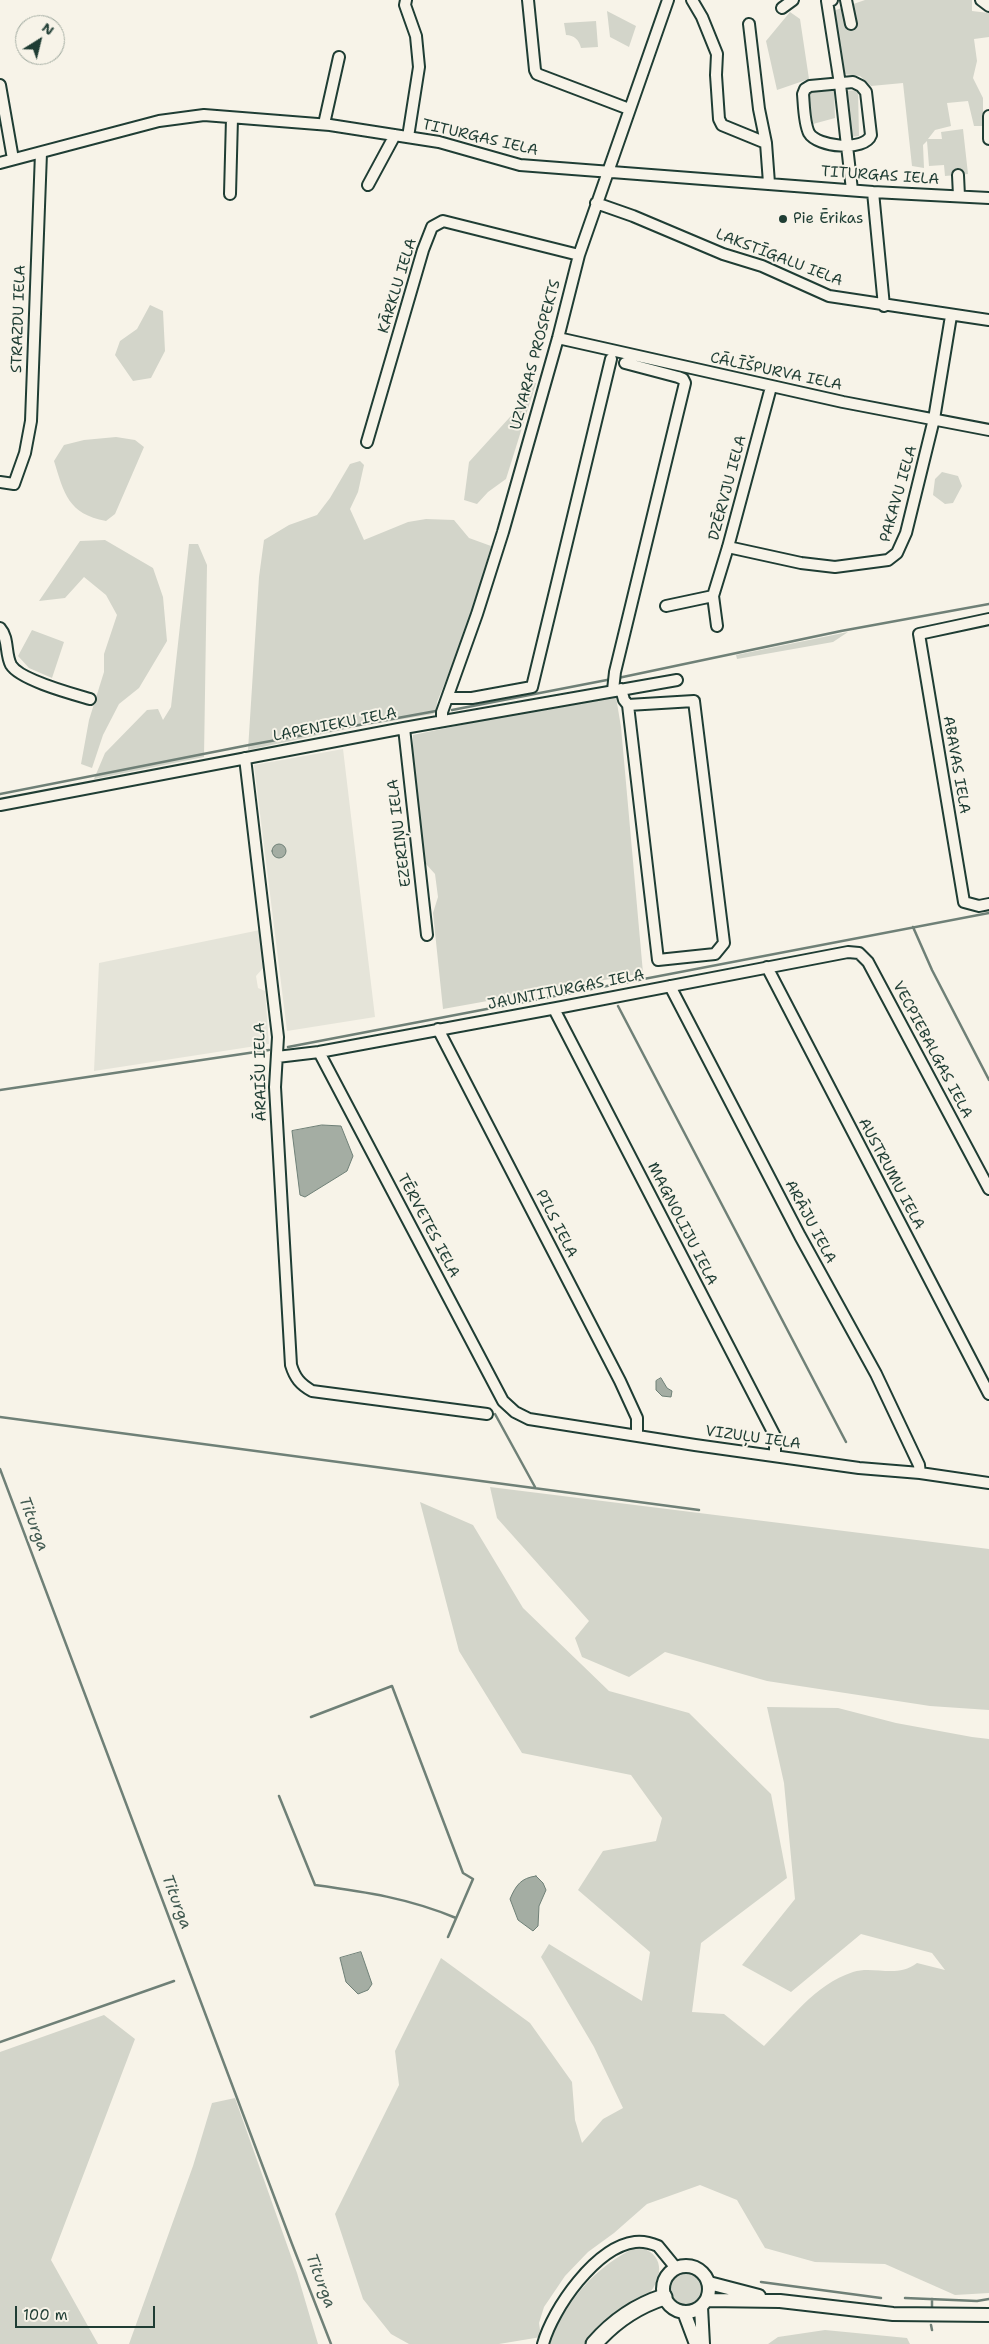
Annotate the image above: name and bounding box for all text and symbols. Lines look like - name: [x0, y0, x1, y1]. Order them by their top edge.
- north arrow: [15, 15, 65, 65]
- text: N: [38, 18, 58, 39]
- street label: TITURGAS IELA: [420, 116, 540, 160]
- street label: TITURGAS IELA: [820, 163, 940, 189]
- place label: Pie Ērikas: [793, 210, 864, 228]
- marker: Pie Ērikas: [777, 213, 789, 225]
- street label: LAKSTĪGALU IELA: [713, 226, 845, 290]
- street label: KĀRKLU IELA: [375, 236, 421, 336]
- street label: STRAZDU IELA: [8, 265, 30, 373]
- street label: UZVARAS PROSPEKTS: [507, 278, 565, 432]
- street label: CĀLĪŠPURVA IELA: [708, 349, 844, 395]
- street label: DZĒRVJU IELA: [705, 433, 751, 543]
- street label: PAKAVU IELA: [877, 444, 921, 544]
- street label: LAPENIEKU IELA: [272, 704, 398, 746]
- street label: ABAVAS IELA: [939, 715, 973, 815]
- street label: EZERIŅU IELA: [384, 778, 416, 888]
- street label: JAUNTITURGAS IELA: [486, 966, 646, 1014]
- street label: VECPIEBALGAS IELA: [888, 978, 976, 1122]
- street label: ĀRAIŠU IELA: [251, 1022, 271, 1122]
- street label: AUSTRUMU IELA: [854, 1115, 928, 1233]
- street label: MAGNOLIJU IELA: [643, 1160, 721, 1288]
- street label: TĒRVETES IELA: [393, 1171, 463, 1281]
- street label: ARĀJU IELA: [780, 1177, 840, 1267]
- street label: PILS IELA: [531, 1187, 581, 1261]
- street label: VIZUĻU IELA: [704, 1422, 802, 1454]
- water label: Titurga: [14, 1494, 52, 1554]
- water label: Titurga: [157, 1872, 195, 1932]
- water label: Titurga: [301, 2251, 339, 2311]
- scale bar: [18, 2296, 158, 2328]
- text: 100 m: [23, 2305, 68, 2325]

